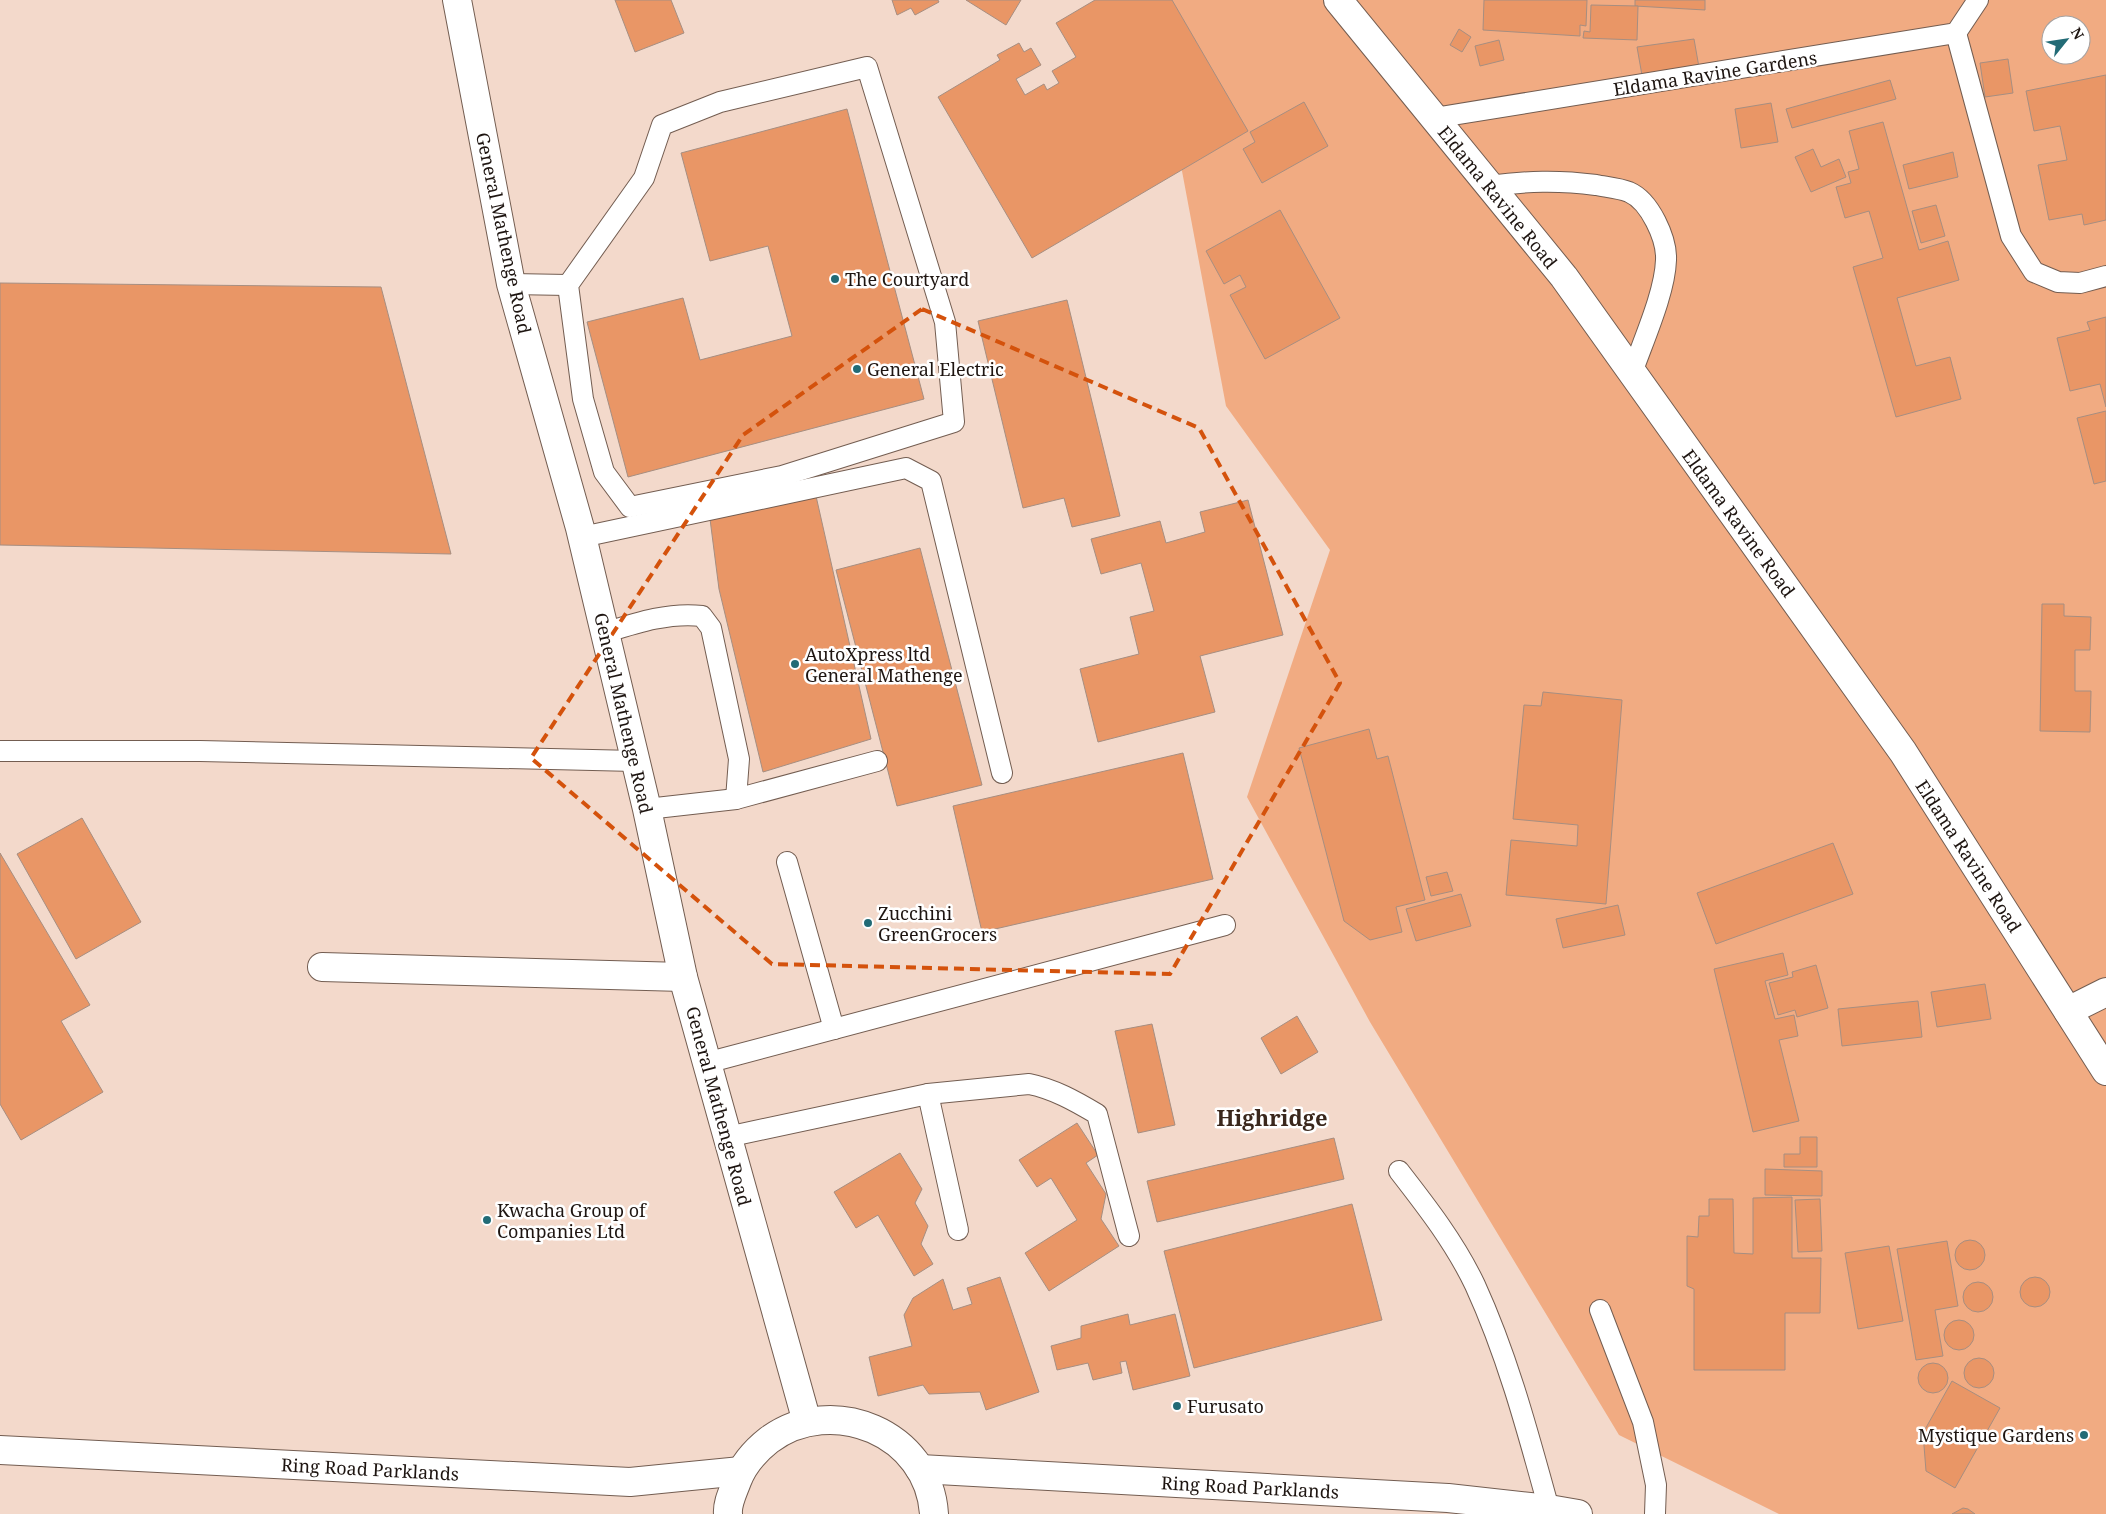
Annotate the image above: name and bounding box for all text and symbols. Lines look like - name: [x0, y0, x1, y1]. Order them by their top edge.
- north arrow: [2041, 15, 2091, 65]
- text: N: [2067, 24, 2089, 43]
- street label: Eldama Ravine Gardens: [1612, 45, 1818, 101]
- street label: Eldama Ravine Road: [1433, 121, 1563, 273]
- street label: General Mathenge Road: [471, 130, 537, 336]
- place label: The Courtyard: [845, 267, 969, 291]
- marker: The Courtyard: [829, 273, 841, 285]
- place label: General Electric: [867, 357, 1004, 381]
- marker: General Electric: [851, 363, 863, 375]
- street label: Eldama Ravine Road: [1677, 444, 1801, 602]
- street label: General Mathenge Road: [589, 610, 659, 816]
- place label: AutoXpress ltd General Mathenge: [805, 642, 963, 687]
- marker: AutoXpress ltd General Mathenge: [789, 658, 801, 670]
- street label: Eldama Ravine Road: [1911, 775, 2027, 937]
- place label: Zucchini GreenGrocers: [878, 901, 997, 946]
- marker: Zucchini GreenGrocers: [862, 917, 874, 929]
- street label: General Mathenge Road: [681, 1004, 757, 1208]
- district label: Highridge: [1216, 1102, 1328, 1132]
- place label: Kwacha Group of Companies Ltd: [497, 1198, 647, 1243]
- marker: Kwacha Group of Companies Ltd: [481, 1214, 493, 1226]
- place label: Furusato: [1187, 1394, 1264, 1418]
- marker: Furusato: [1171, 1400, 1183, 1412]
- place label: Mystique Gardens: [1918, 1423, 2074, 1447]
- marker: Mystique Gardens: [2078, 1429, 2090, 1441]
- street label: Ring Road Parklands: [280, 1452, 460, 1486]
- street label: Ring Road Parklands: [1160, 1470, 1340, 1504]

